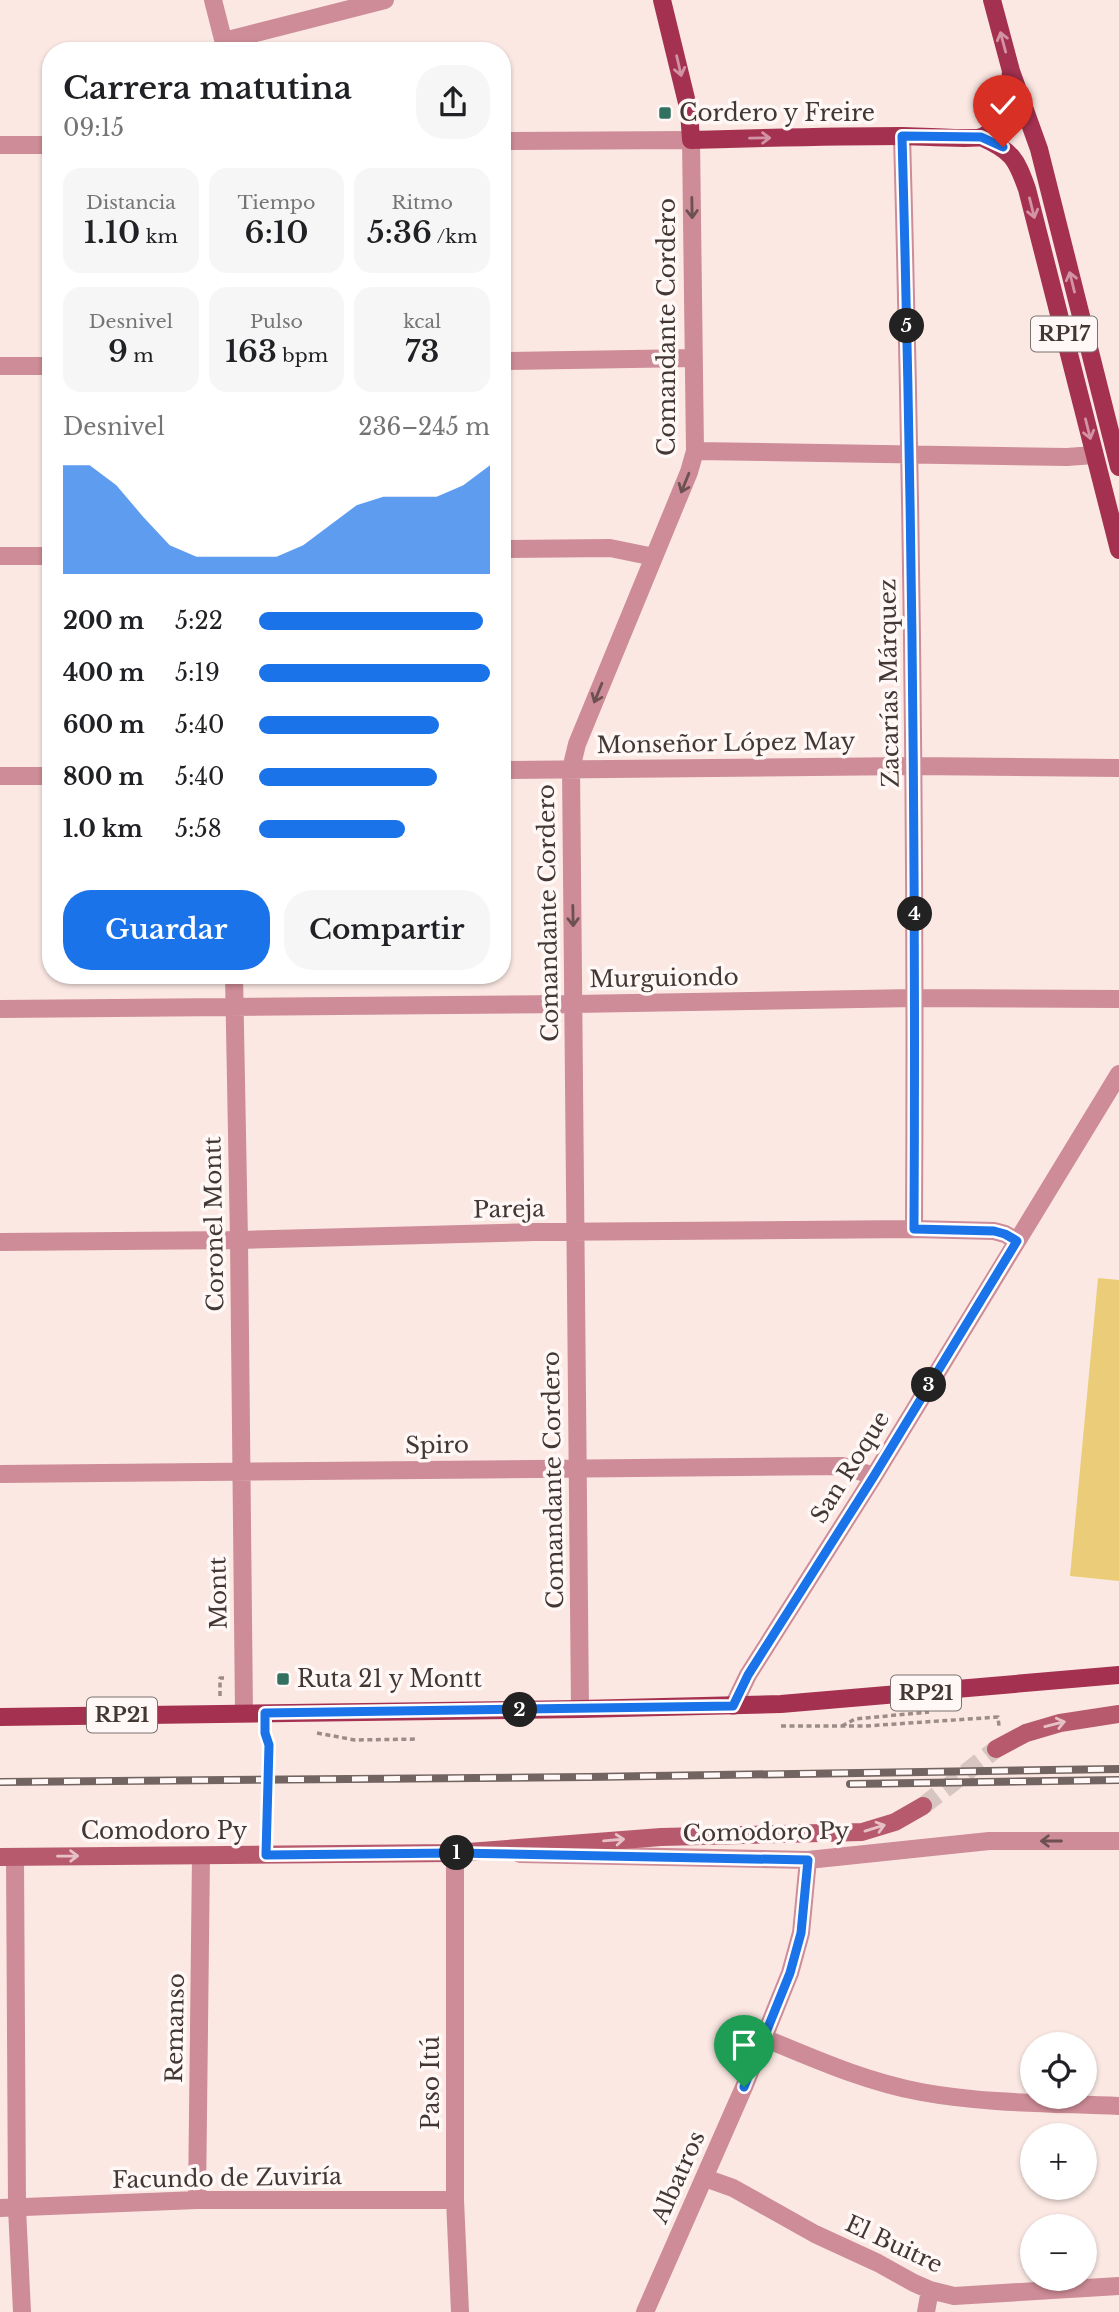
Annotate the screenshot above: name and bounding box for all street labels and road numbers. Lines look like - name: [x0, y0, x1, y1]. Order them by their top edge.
- street label: Comandante Cordero: [653, 198, 681, 456]
- road number: RP17: [1031, 316, 1097, 352]
- street label: Zacarías Márquez: [873, 578, 905, 788]
- street label: Monseñor López May: [596, 727, 856, 759]
- street label: Comandante Cordero: [532, 784, 564, 1042]
- street label: Murguiondo: [589, 963, 739, 993]
- street label: Coronel Montt: [198, 1136, 230, 1312]
- street label: Pareja: [473, 1194, 545, 1224]
- street label: Comandante Cordero: [537, 1351, 569, 1609]
- street label: San Roque: [805, 1406, 895, 1528]
- street label: Spiro: [405, 1430, 469, 1460]
- street label: Montt: [203, 1556, 233, 1630]
- road number: RP21: [891, 1676, 961, 1710]
- road number: RP21: [87, 1698, 157, 1732]
- street label: Comodoro Py: [81, 1817, 248, 1845]
- street label: Comodoro Py: [682, 1817, 850, 1847]
- street label: Remanso: [160, 1973, 190, 2083]
- street label: Paso Itú: [417, 2036, 445, 2130]
- street label: Albatros: [645, 2127, 711, 2228]
- street label: Facundo de Zuviría: [112, 2162, 342, 2194]
- street label: El Buitre: [841, 2209, 947, 2279]

